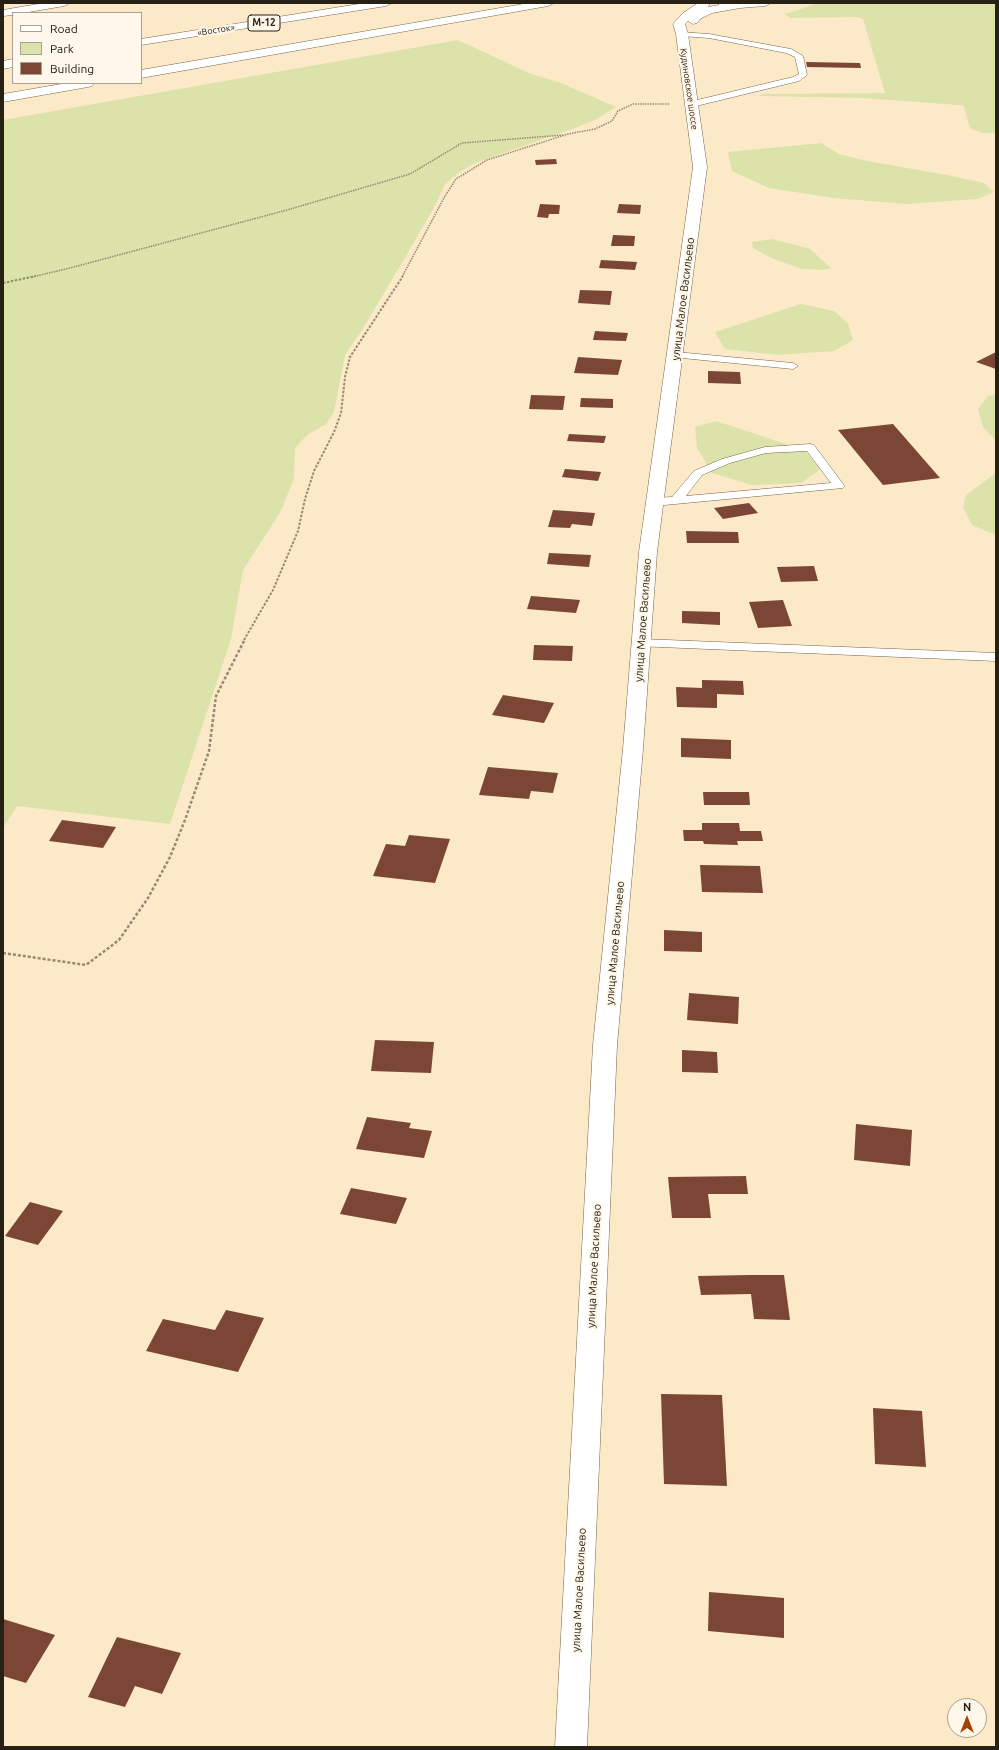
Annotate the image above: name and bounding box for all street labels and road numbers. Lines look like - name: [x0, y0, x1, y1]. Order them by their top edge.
- road number: М-12: [248, 15, 280, 31]
- street label: «Восток»: [197, 22, 235, 38]
- street label: Кудиновское шоссе: [678, 48, 700, 130]
- street label: улица Малое Васильево: [669, 237, 697, 361]
- street label: улица Малое Васильево: [632, 558, 654, 682]
- street label: улица Малое Васильево: [603, 881, 627, 1005]
- street label: улица Малое Васильево: [584, 1204, 604, 1328]
- street label: улица Малое Васильево: [569, 1528, 589, 1652]

